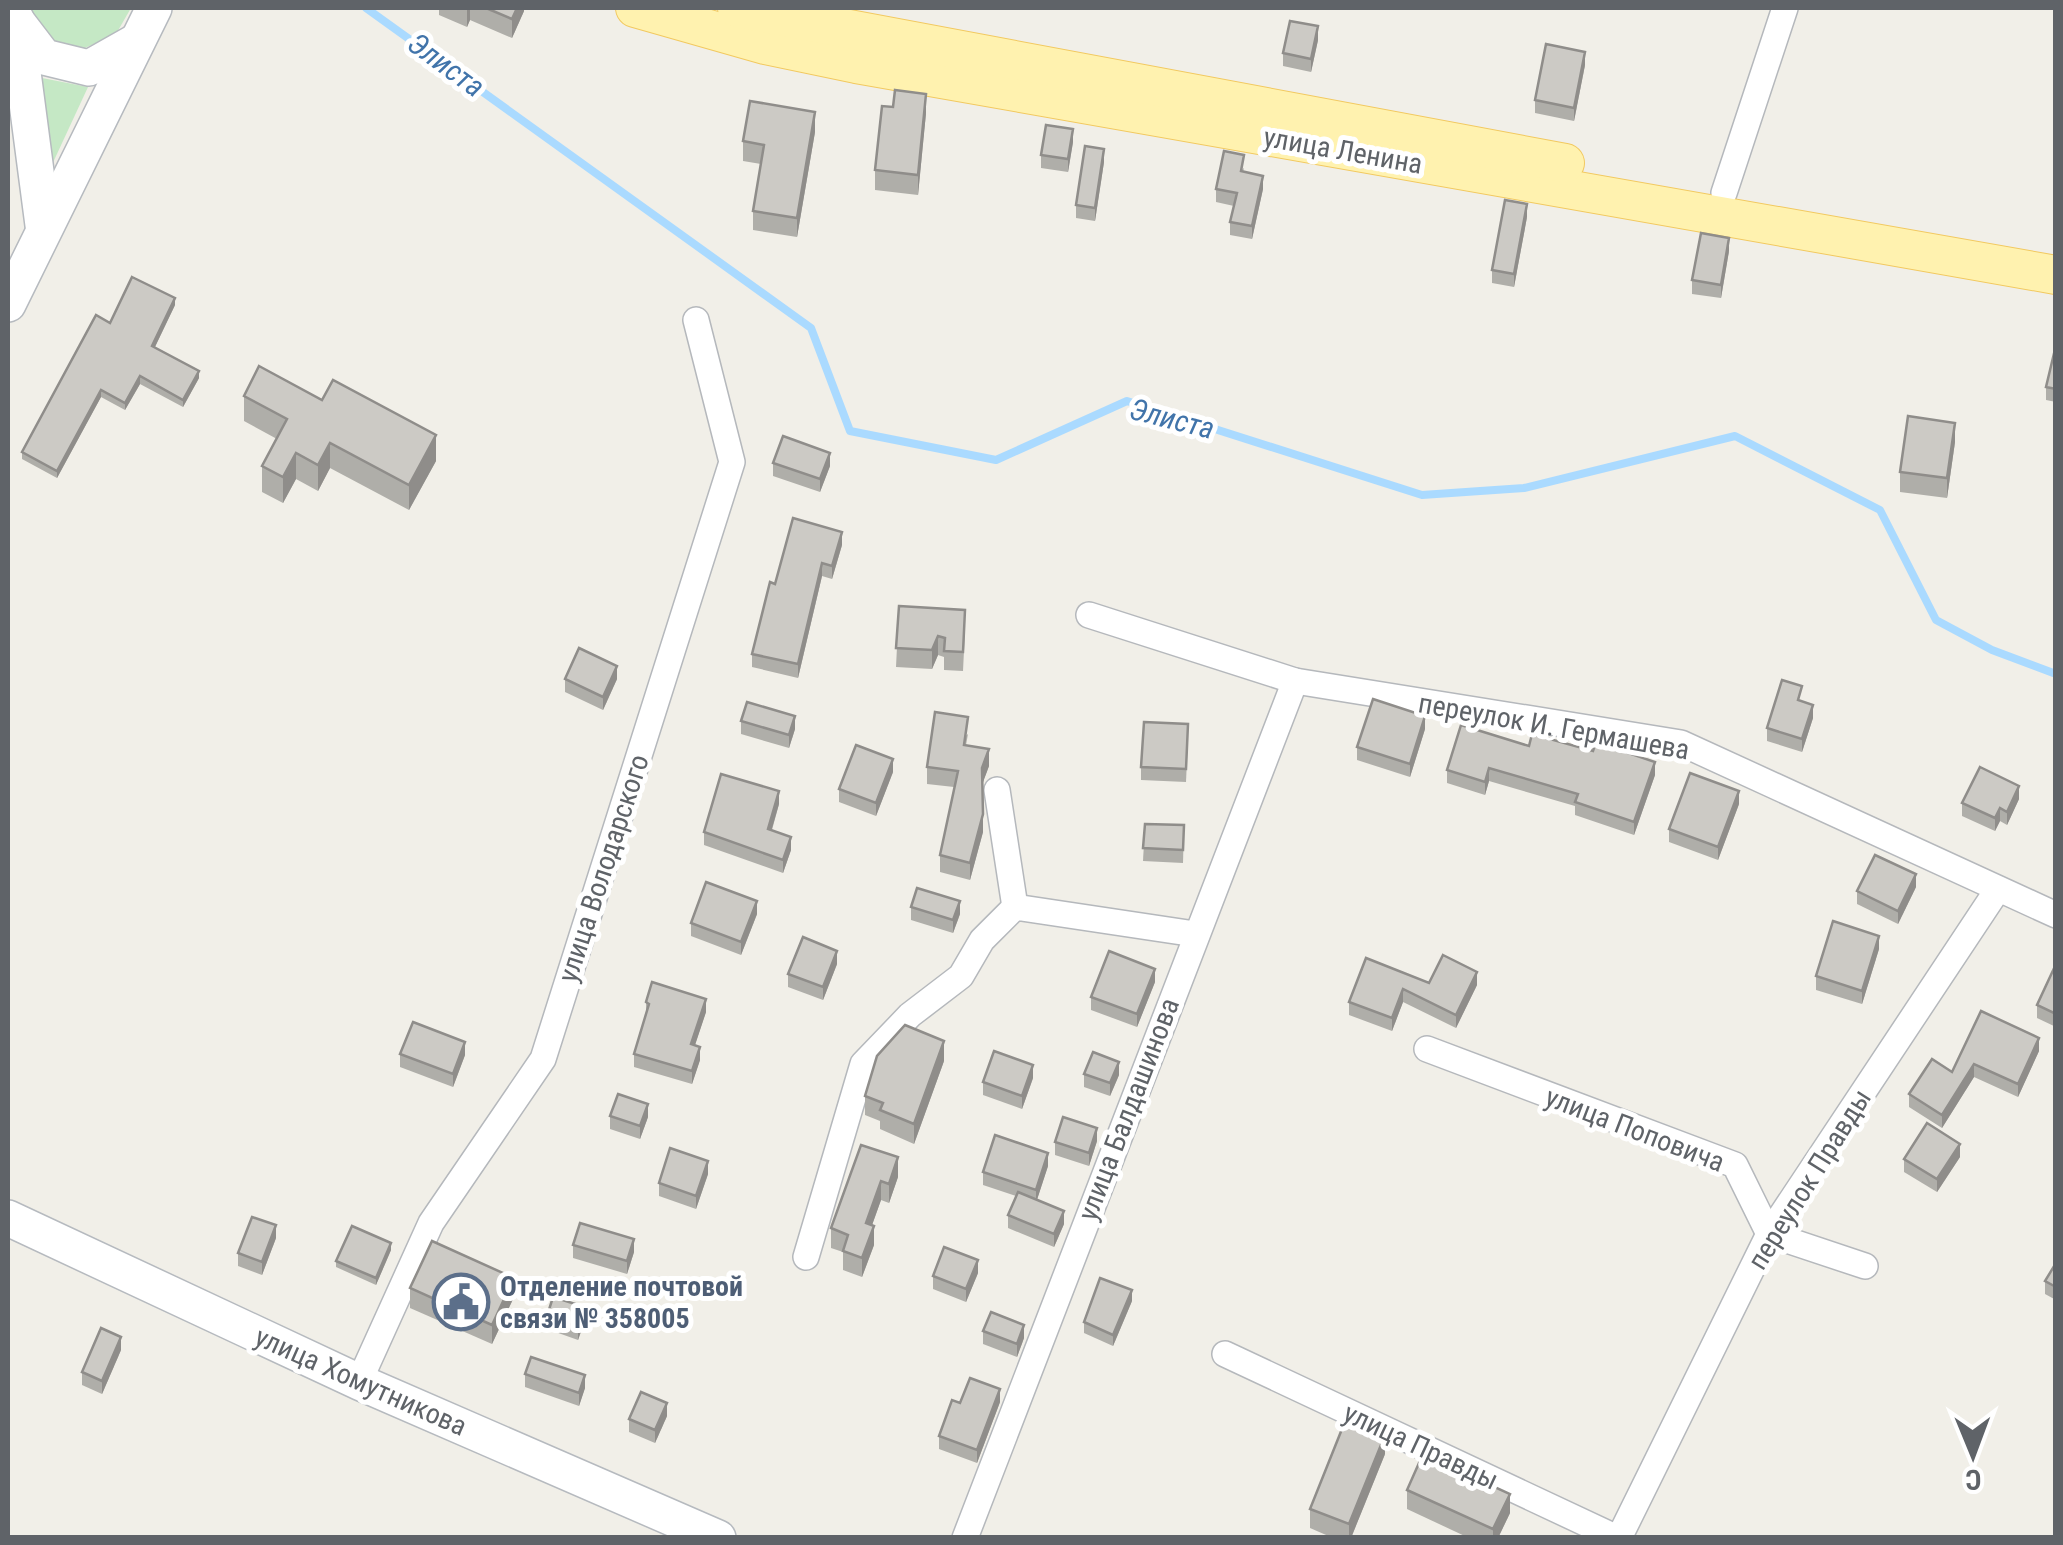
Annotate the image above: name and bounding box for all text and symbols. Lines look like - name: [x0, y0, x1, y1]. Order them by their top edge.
- water label: Элиста: [401, 25, 491, 104]
- street label: улица Ленина: [1261, 120, 1425, 181]
- water label: Элиста: [1126, 391, 1218, 446]
- street label: переулок И. Гермашева: [1416, 686, 1692, 767]
- street label: улица Володарского: [551, 750, 656, 986]
- street label: улица Балдашинова: [1071, 993, 1186, 1225]
- street label: улица Поповича: [1541, 1080, 1729, 1179]
- street label: переулок Правды: [1741, 1083, 1878, 1275]
- place label: Отделение почтовой связи № 358005: [500, 1270, 743, 1335]
- public building icon: Отделение почтовой связи № 358005: [431, 1272, 491, 1332]
- street label: улица Хомутникова: [250, 1320, 472, 1443]
- street label: улица Правды: [1338, 1396, 1503, 1497]
- north arrow: [1923, 1405, 2023, 1505]
- text: С: [1965, 1463, 1982, 1496]

